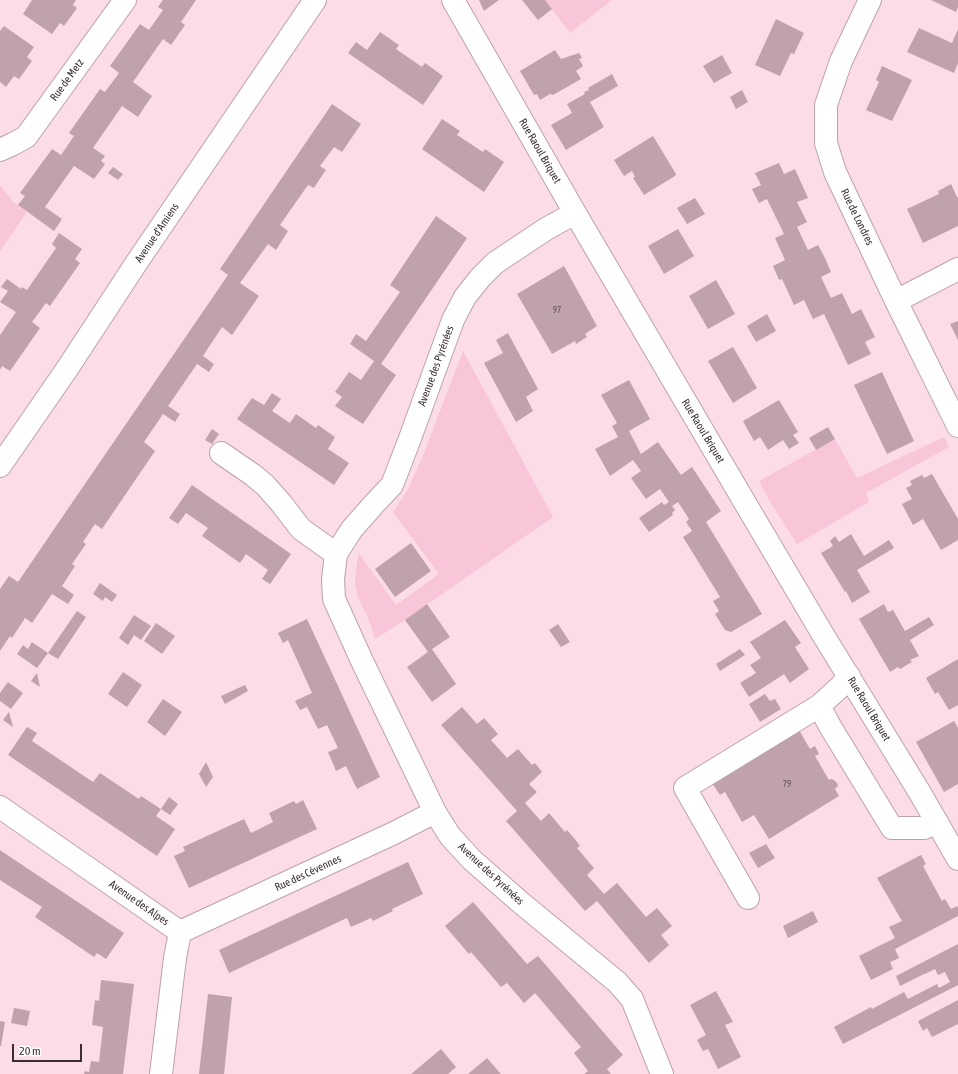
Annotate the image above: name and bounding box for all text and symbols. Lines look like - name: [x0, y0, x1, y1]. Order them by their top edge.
- street label: Rue de Metz: [47, 56, 87, 104]
- street label: Rue Raoul Briquet: [516, 116, 564, 186]
- street label: Rue de Londres: [838, 187, 876, 247]
- street label: Avenue d'Amiens: [132, 201, 182, 265]
- house number: 97: [553, 305, 561, 315]
- street label: Avenue des Pyrénées: [415, 324, 457, 408]
- street label: Rue Raoul Briquet: [679, 397, 727, 465]
- street label: Rue Raoul Briquet: [845, 675, 893, 743]
- house number: 79: [783, 779, 791, 789]
- street label: Avenue des Pyrénées: [455, 840, 527, 908]
- street label: Rue des Cévennes: [273, 852, 343, 894]
- street label: Avenue des Alpes: [107, 878, 171, 928]
- scale bar: [14, 1036, 84, 1062]
- text: 20 m: [19, 1044, 41, 1058]

